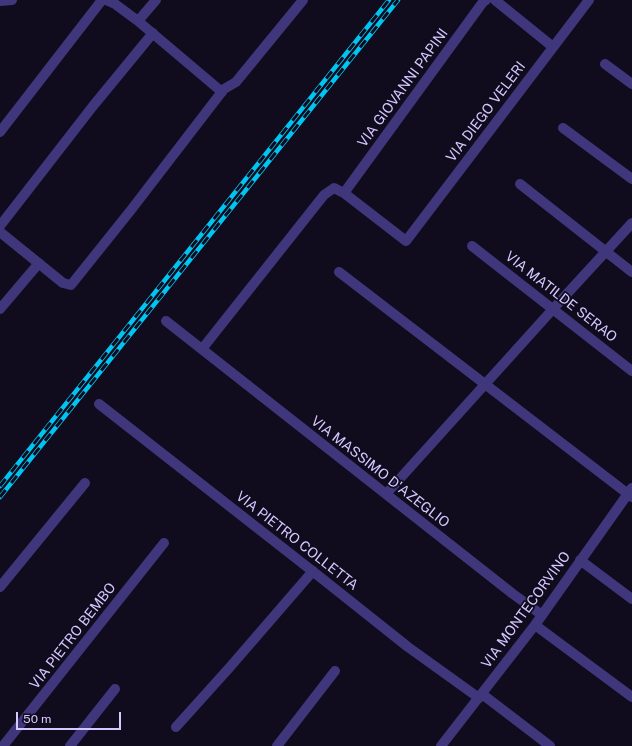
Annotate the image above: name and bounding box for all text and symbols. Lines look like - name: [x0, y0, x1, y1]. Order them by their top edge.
- street label: VIA GIOVANNI PAPINI: [354, 25, 452, 151]
- street label: VIA DIEGO VELERI: [443, 58, 529, 166]
- street label: VIA MATILDE SERAO: [502, 248, 620, 346]
- street label: VIA MASSIMO D'AZEGLIO: [307, 413, 453, 531]
- street label: VIA PIETRO COLLETTA: [233, 488, 361, 594]
- street label: VIA MONTECORVINO: [478, 548, 574, 672]
- street label: VIA PIETRO BEMBO: [26, 580, 120, 692]
- scale bar: [18, 704, 123, 730]
- text: 50 m: [23, 712, 51, 726]

